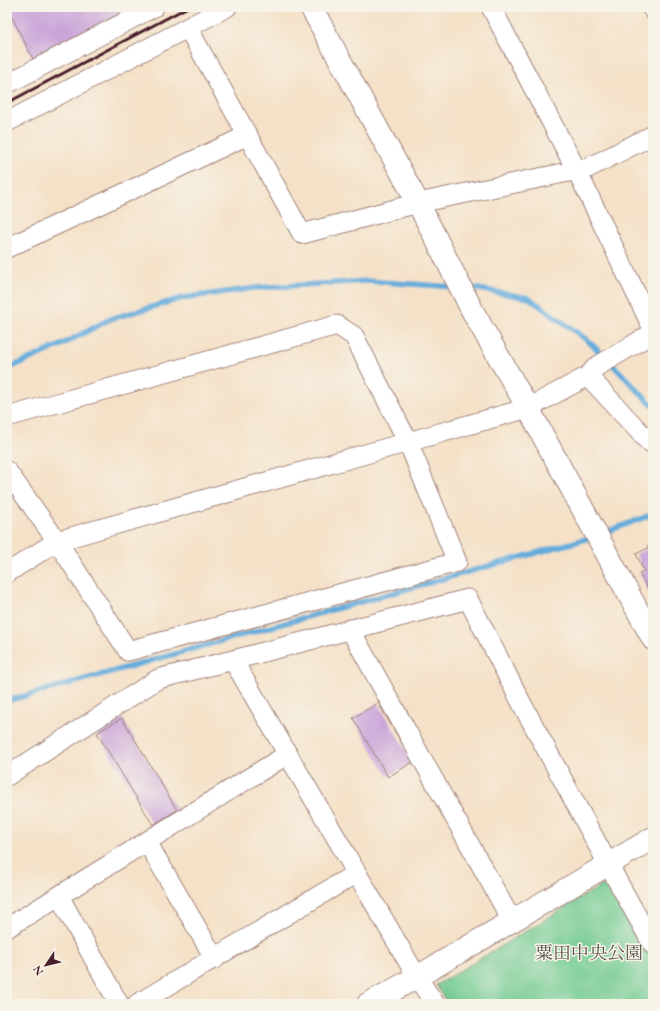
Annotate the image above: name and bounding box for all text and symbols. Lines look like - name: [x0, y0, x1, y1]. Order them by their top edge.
- park label: 粟田中央公園: [535, 941, 643, 964]
- north arrow: [26, 945, 66, 985]
- text: N: [29, 963, 46, 978]

